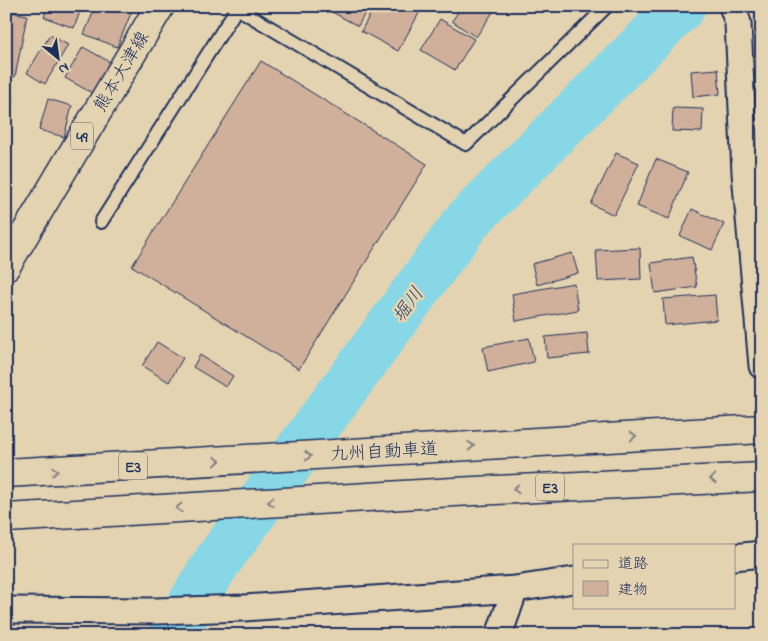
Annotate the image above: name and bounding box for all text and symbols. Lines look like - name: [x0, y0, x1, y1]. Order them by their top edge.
- street label: 熊本大津線: [88, 27, 157, 117]
- north arrow: [32, 32, 82, 82]
- text: N: [54, 57, 73, 80]
- road number: 49: [71, 122, 93, 150]
- water label: 堀川: [387, 282, 431, 329]
- one-way arrow: [629, 431, 637, 442]
- street label: 九州自動車道: [329, 437, 439, 469]
- one-way arrow: [467, 440, 475, 451]
- one-way arrow: [304, 450, 312, 461]
- road number: E3: [119, 452, 147, 480]
- one-way arrow: [213, 456, 221, 467]
- one-way arrow: [51, 465, 59, 476]
- road number: E3: [536, 474, 564, 501]
- one-way arrow: [709, 474, 717, 485]
- one-way arrow: [512, 483, 520, 494]
- one-way arrow: [267, 497, 275, 508]
- one-way arrow: [175, 502, 183, 513]
- legend: [573, 544, 736, 608]
- text: 道路: [618, 553, 648, 575]
- text: 建物: [618, 579, 648, 601]

